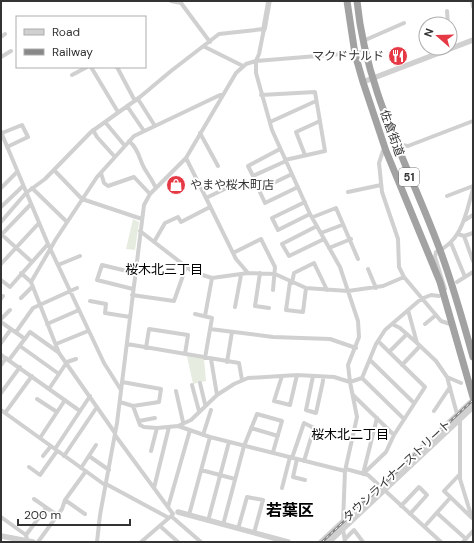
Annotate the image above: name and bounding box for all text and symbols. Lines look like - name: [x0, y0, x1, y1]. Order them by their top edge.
- legend: [16, 16, 146, 68]
- north arrow: [418, 16, 458, 56]
- text: Road: [52, 24, 80, 40]
- text: N: [421, 26, 437, 39]
- text: Railway: [52, 44, 93, 60]
- restaurant icon: マクドナルド: [387, 45, 409, 67]
- place label: マクドナルド: [312, 48, 384, 64]
- street label: 佐倉街道: [376, 108, 408, 158]
- road number: 51: [399, 168, 419, 186]
- shop icon: やまや桜木町店: [165, 174, 187, 196]
- place label: やまや桜木町店: [190, 177, 274, 193]
- district label: 桜木北三丁目: [125, 261, 203, 278]
- street label: タウンライナーストリート: [339, 416, 455, 526]
- district label: 桜木北二丁目: [311, 426, 389, 443]
- district label: 若葉区: [266, 500, 314, 521]
- scale bar: [18, 501, 130, 527]
- text: 200 m: [24, 507, 61, 523]

